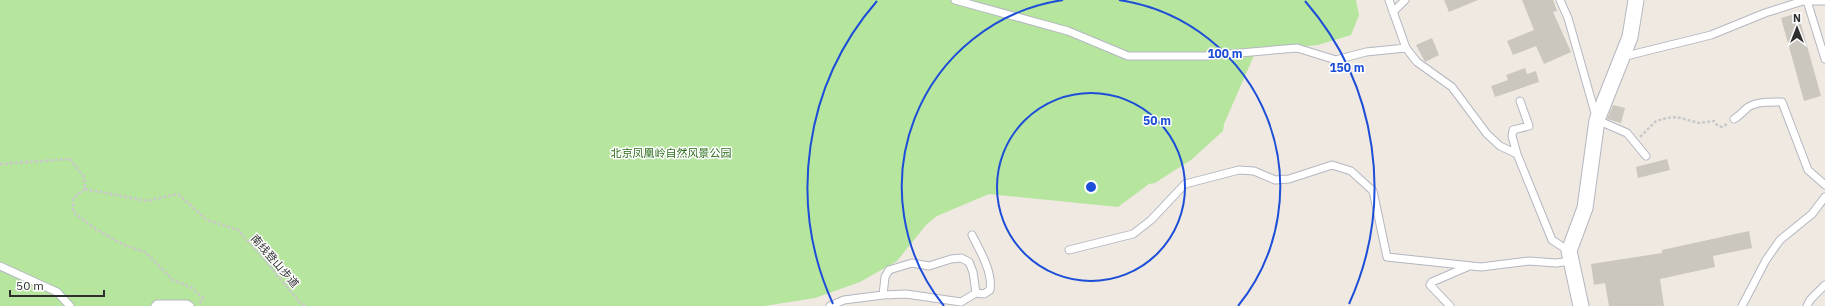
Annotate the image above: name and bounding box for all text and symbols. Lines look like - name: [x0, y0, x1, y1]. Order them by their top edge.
- north arrow: [1777, 8, 1817, 48]
- text: N: [1793, 11, 1801, 25]
- text: 100 m: [1207, 46, 1243, 61]
- text: 150 m: [1329, 60, 1365, 75]
- text: 50 m: [1143, 113, 1171, 128]
- park label: 北京凤凰岭自然风景公园: [611, 146, 732, 160]
- centre of rings: [1084, 180, 1098, 194]
- street label: 南线登山步道: [248, 232, 302, 290]
- scale bar: [10, 272, 104, 298]
- text: 50 m: [16, 278, 44, 293]

